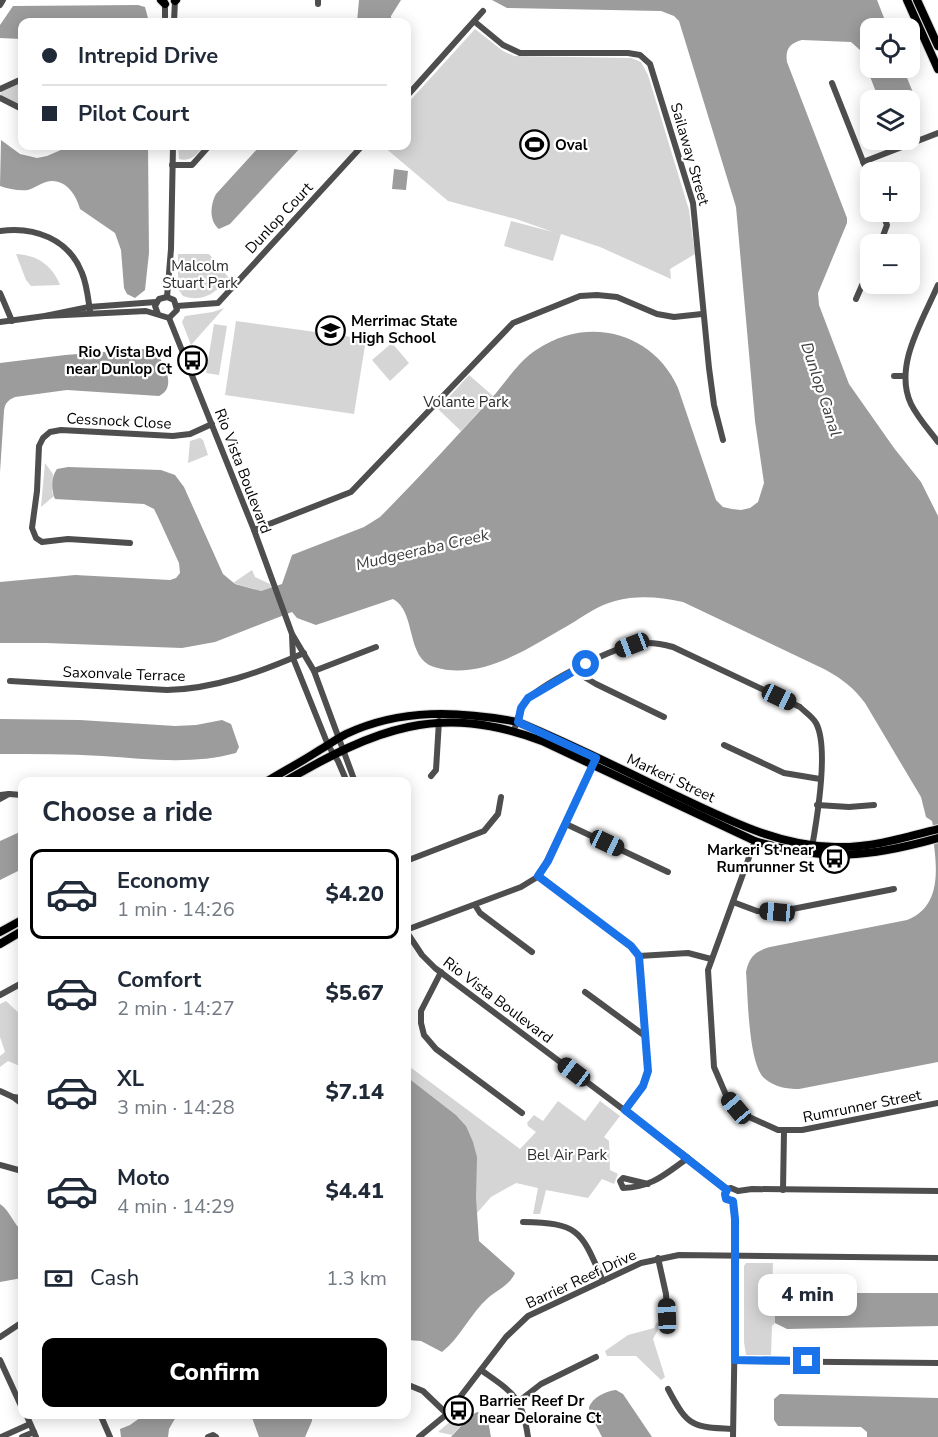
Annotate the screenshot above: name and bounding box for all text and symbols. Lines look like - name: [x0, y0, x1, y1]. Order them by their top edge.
- map controls: [860, 18, 920, 294]
- button: locate: [860, 18, 920, 78]
- text: Intrepid Drive: [78, 41, 218, 71]
- button: layers: [860, 90, 920, 150]
- text: Pilot Court: [78, 99, 189, 129]
- street label: Sailaway Street: [666, 100, 714, 208]
- sports icon: Oval: [518, 129, 550, 161]
- place label: Oval: [555, 135, 588, 155]
- button: +: [860, 162, 920, 222]
- street label: Dunlop Court: [241, 177, 318, 258]
- button: −: [860, 234, 920, 294]
- park label: Malcolm Stuart Park: [162, 256, 238, 293]
- place label: Merrimac State High School: [351, 311, 457, 348]
- school or university icon: Merrimac State High School: [314, 314, 346, 346]
- water label: Dunlop Canal: [795, 339, 847, 440]
- place label: Rio Vista Bvd near Dunlop Ct: [66, 342, 172, 379]
- bus stop icon: Rio Vista Bvd near Dunlop Ct: [177, 345, 209, 377]
- park label: Volante Park: [422, 392, 509, 412]
- street label: Rio Vista Boulevard: [210, 406, 276, 536]
- street label: Cessnock Close: [66, 408, 172, 434]
- water label: Mudgeeraba Creek: [354, 524, 492, 576]
- car: [612, 630, 652, 660]
- route start: [572, 650, 599, 677]
- street label: Saxonvale Terrace: [62, 662, 186, 686]
- car: [759, 681, 799, 713]
- street label: Markeri Street: [624, 749, 719, 807]
- text: Choose a ride: [42, 794, 213, 831]
- car: [587, 827, 627, 859]
- place label: Markeri St near Rumrunner St: [707, 840, 814, 877]
- bus stop icon: Markeri St near Rumrunner St: [819, 843, 851, 875]
- text: Economy: [117, 866, 209, 896]
- icon: car: [45, 867, 99, 921]
- text: $4.20: [325, 879, 384, 909]
- text: 1 min · 14:26: [117, 896, 235, 923]
- car: [758, 901, 796, 923]
- street label: Rio Vista Boulevard: [439, 952, 557, 1048]
- text: Comfort: [117, 965, 201, 995]
- icon: car: [45, 966, 99, 1020]
- text: $5.67: [325, 978, 384, 1008]
- text: 2 min · 14:27: [117, 995, 235, 1022]
- car: [554, 1054, 594, 1090]
- text: XL: [117, 1064, 144, 1094]
- icon: car: [45, 1065, 99, 1119]
- text: $7.14: [325, 1077, 384, 1107]
- street label: Rumrunner Street: [801, 1085, 924, 1127]
- car: [718, 1088, 754, 1128]
- text: 3 min · 14:28: [117, 1094, 235, 1121]
- park label: Bel Air Park: [527, 1145, 608, 1165]
- text: Moto: [117, 1163, 170, 1193]
- icon: car: [45, 1164, 99, 1218]
- text: $4.41: [325, 1176, 384, 1206]
- text: 4 min · 14:29: [117, 1193, 235, 1220]
- street label: Barrier Reef Drive: [523, 1245, 640, 1313]
- icon: cash: [42, 1262, 75, 1295]
- text: Cash: [90, 1263, 139, 1293]
- text: 1.3 km: [326, 1265, 387, 1292]
- callout: 4 min: [758, 1274, 856, 1316]
- text: 4 min: [781, 1281, 834, 1308]
- car: [657, 1298, 677, 1334]
- button: Confirm: [42, 1338, 387, 1407]
- route end: [793, 1347, 820, 1374]
- place label: Barrier Reef Dr near Deloraine Ct: [479, 1391, 602, 1428]
- bus stop icon: Barrier Reef Dr near Deloraine Ct: [442, 1394, 474, 1426]

